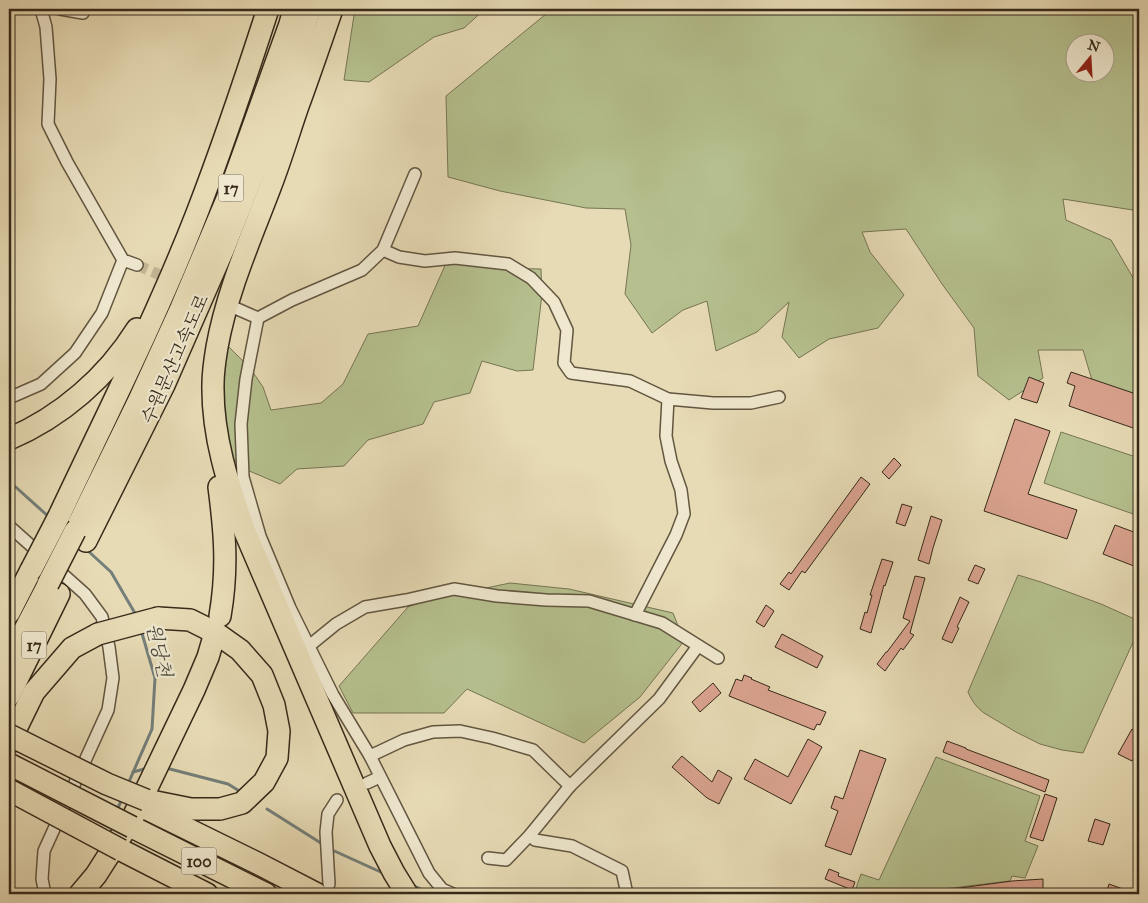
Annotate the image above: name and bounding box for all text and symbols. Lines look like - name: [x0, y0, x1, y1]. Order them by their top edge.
- north arrow: [1066, 32, 1116, 82]
- text: N: [1086, 36, 1102, 56]
- road number: 17: [218, 174, 244, 202]
- street label: 수원문산고속도로: [137, 291, 213, 427]
- water label: 원당천: [142, 621, 177, 681]
- road number: 17: [22, 632, 46, 658]
- road number: 100: [182, 848, 216, 874]

